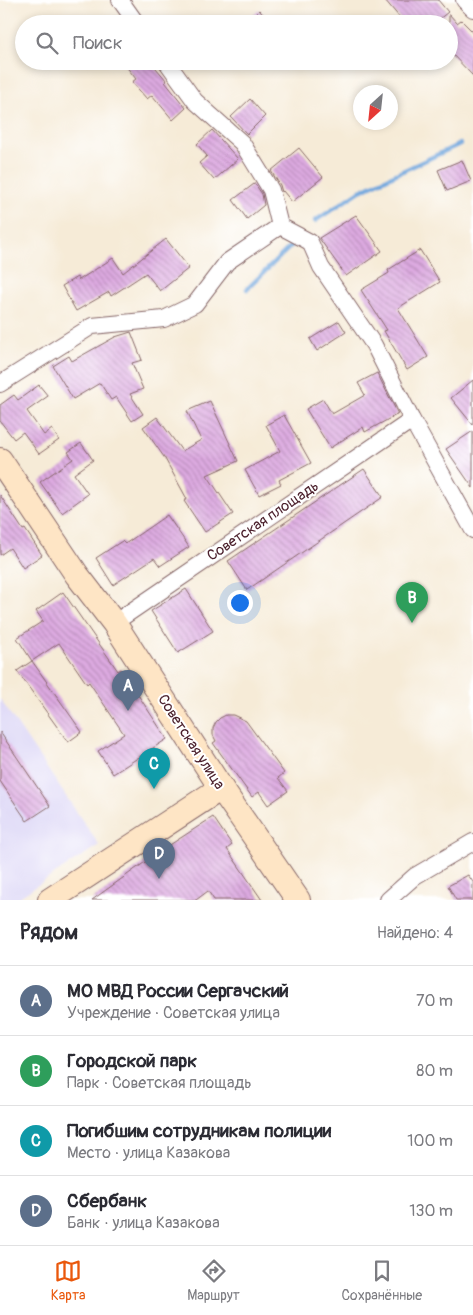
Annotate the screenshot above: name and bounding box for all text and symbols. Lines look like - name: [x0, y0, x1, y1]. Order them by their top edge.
- search box: [15, 15, 458, 70]
- icon: search: [33, 29, 61, 57]
- text: Поиск: [73, 31, 123, 55]
- north arrow: [353, 85, 398, 130]
- street label: Советская площадь: [203, 476, 323, 565]
- pin: B: [396, 582, 428, 623]
- your location: [227, 590, 253, 616]
- pin: A: [112, 670, 144, 711]
- street label: Советская улица: [153, 691, 229, 793]
- pin: C: [138, 748, 170, 789]
- pin: D: [143, 838, 175, 879]
- text: Рядом: [20, 919, 78, 946]
- text: Найдено: 4: [377, 923, 453, 943]
- text: МО МВД России Сергачский: [67, 979, 289, 1003]
- text: A: [31, 991, 41, 1011]
- text: 70 m: [416, 991, 453, 1011]
- text: Учреждение · Советская улица: [67, 1003, 280, 1023]
- text: Городской парк: [67, 1049, 197, 1073]
- text: B: [31, 1061, 41, 1081]
- text: 80 m: [416, 1061, 453, 1081]
- text: Парк · Советская площадь: [67, 1073, 252, 1093]
- text: Погибшим сотрудникам полиции: [67, 1119, 331, 1143]
- text: C: [31, 1131, 41, 1151]
- text: 100 m: [407, 1131, 453, 1151]
- text: Место · улица Казакова: [67, 1143, 230, 1163]
- text: Сбербанк: [67, 1189, 147, 1213]
- text: D: [31, 1201, 41, 1221]
- text: 130 m: [409, 1201, 453, 1221]
- text: Банк · улица Казакова: [67, 1213, 220, 1233]
- tab: Карта: [51, 1257, 86, 1304]
- tab: Маршрут: [187, 1257, 240, 1304]
- tab: Сохранённые: [341, 1257, 422, 1304]

